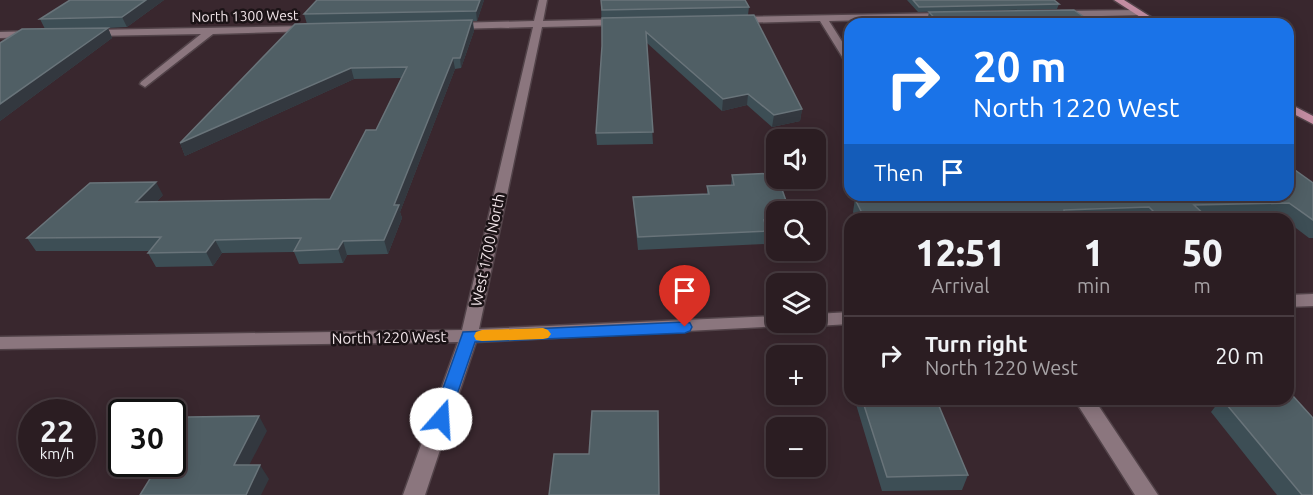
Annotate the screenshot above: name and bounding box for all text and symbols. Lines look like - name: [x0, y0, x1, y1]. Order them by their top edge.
- street label: North 1300 West: [191, 7, 299, 25]
- icon: right: [874, 42, 952, 120]
- text: 20 m: [973, 43, 1067, 90]
- text: North 1220 West: [973, 92, 1179, 122]
- map controls: [766, 129, 826, 477]
- button: sound: [766, 129, 826, 189]
- icon: arrive: [936, 156, 969, 189]
- text: Then: [874, 160, 924, 185]
- street label: West 1700 North: [467, 192, 508, 308]
- button: search: [766, 201, 826, 261]
- text: 12:51: [915, 232, 1006, 273]
- text: 1: [1084, 232, 1104, 273]
- text: 50: [1182, 232, 1223, 273]
- pin: [659, 265, 710, 327]
- button: layers: [766, 273, 826, 333]
- icon: arrive: [668, 274, 701, 307]
- text: Arrival: [931, 274, 990, 297]
- text: min: [1077, 274, 1111, 297]
- text: m: [1194, 274, 1211, 297]
- street label: North 1220 West: [332, 328, 447, 347]
- text: Turn right: [925, 331, 1027, 356]
- icon: right: [874, 339, 907, 372]
- text: 20 m: [1215, 343, 1264, 368]
- button: +: [766, 345, 826, 405]
- text: North 1220 West: [925, 356, 1078, 379]
- position arrow: [409, 387, 473, 451]
- speed limit sign: 30: [108, 399, 186, 477]
- text: 22: [40, 414, 74, 448]
- button: −: [766, 417, 826, 477]
- text: km/h: [40, 445, 74, 462]

